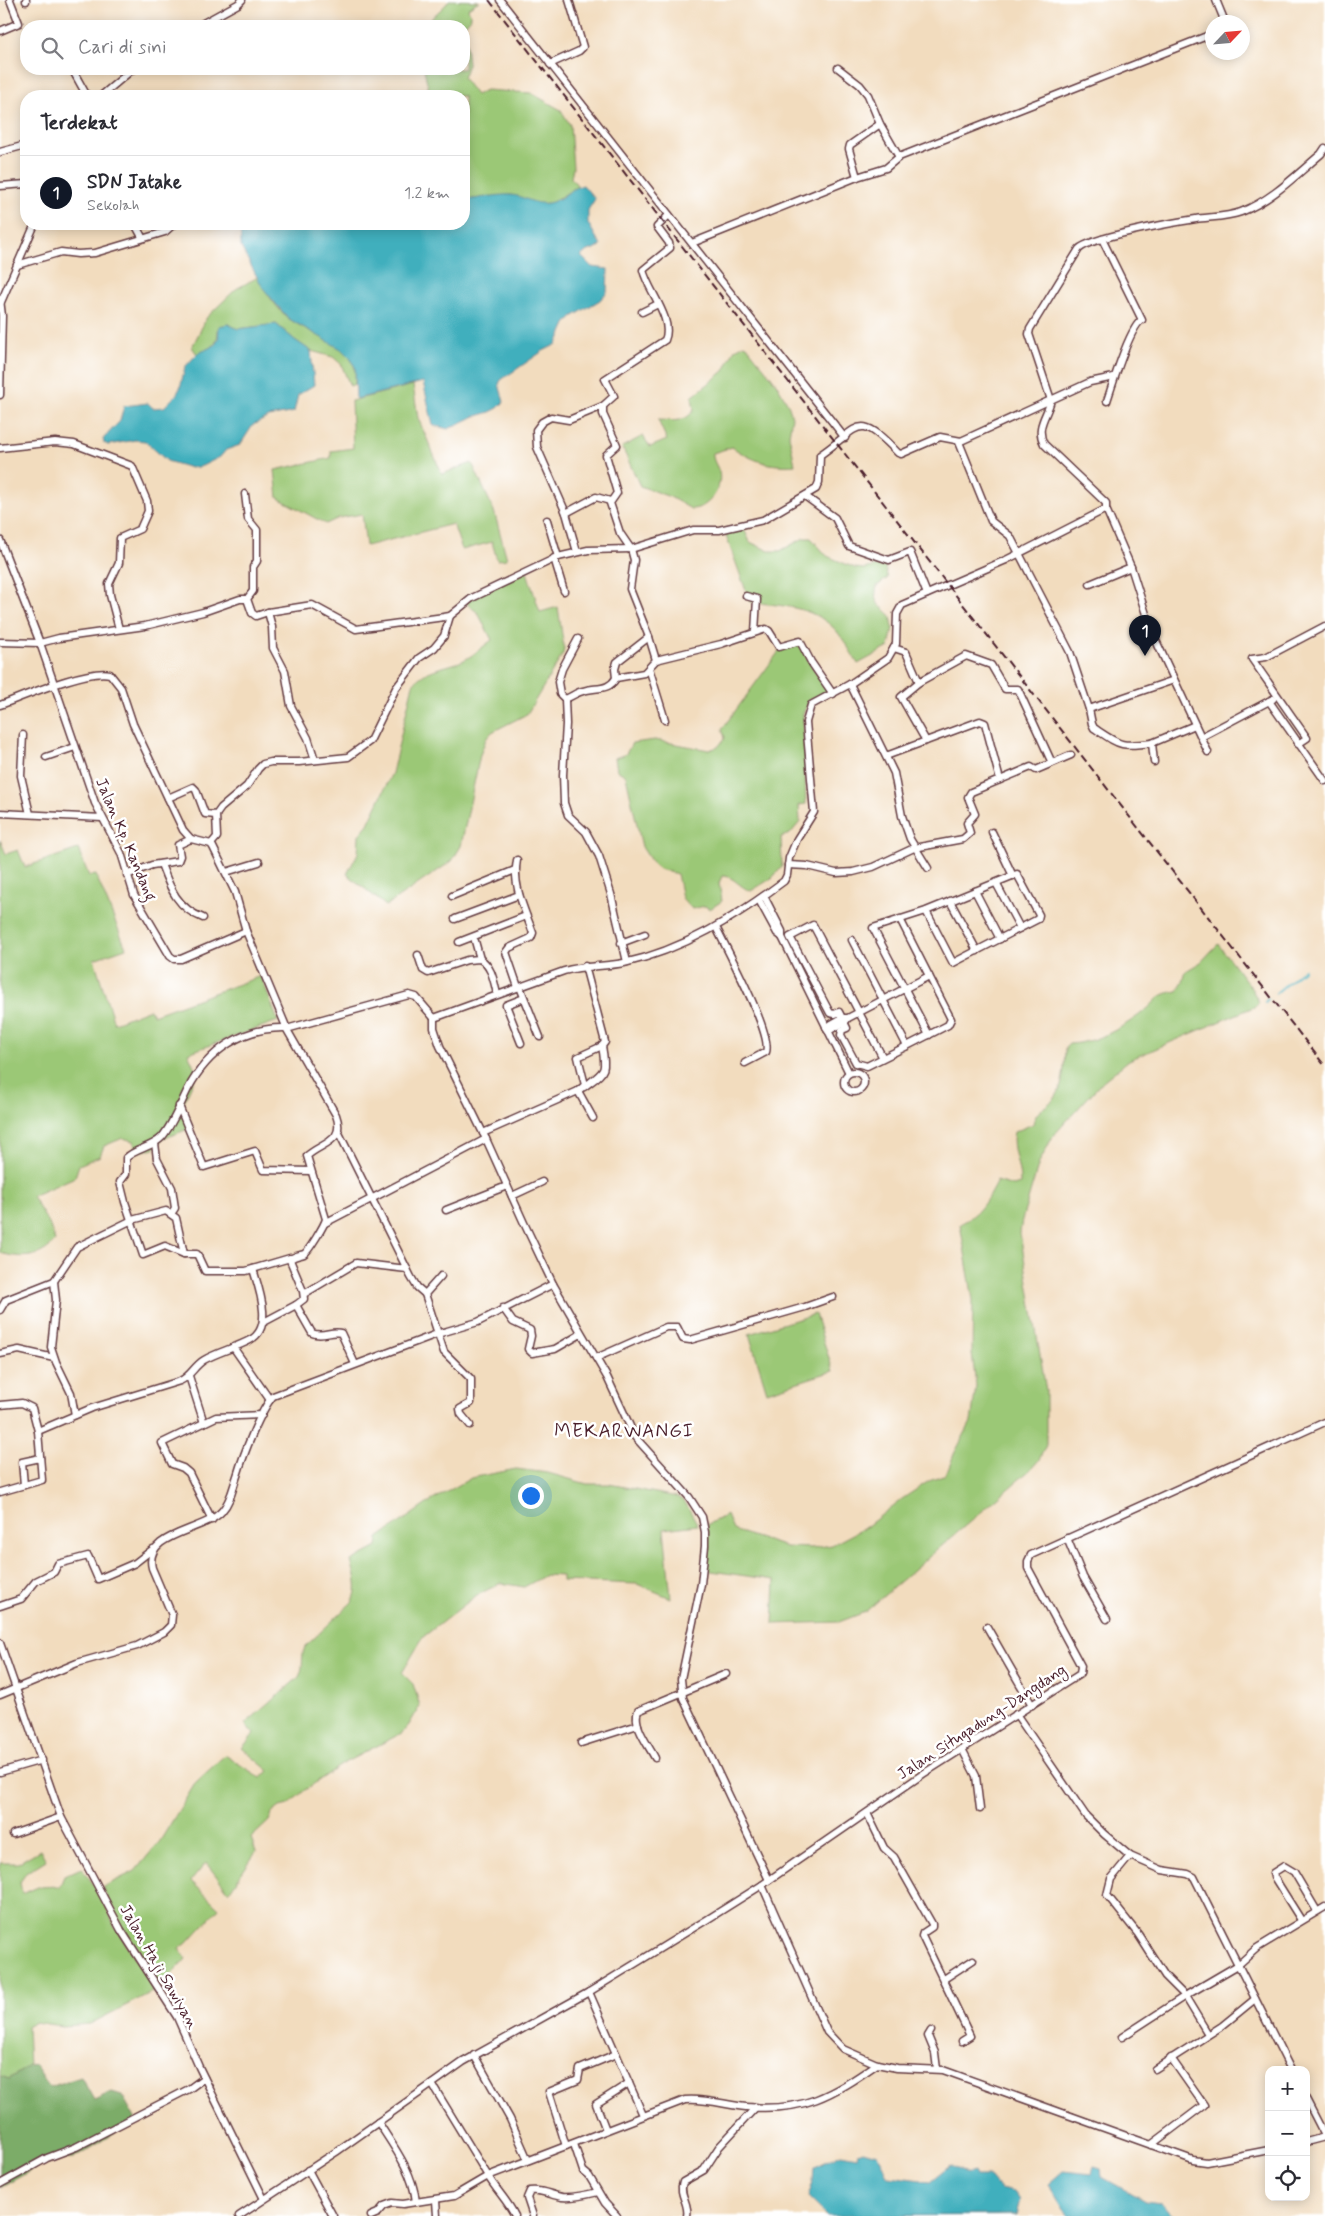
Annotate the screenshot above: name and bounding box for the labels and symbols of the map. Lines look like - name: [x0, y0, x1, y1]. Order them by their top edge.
- north arrow: [1205, 15, 1250, 60]
- pin: 1: [1129, 615, 1161, 656]
- street label: Jalan Kp. Kandang: [89, 775, 161, 905]
- district label: MEKARWANGI: [554, 1419, 694, 1444]
- your location: [518, 1483, 544, 1509]
- street label: Jalan Situgadung-Dangdang: [893, 1660, 1071, 1786]
- street label: Jalan Haji Sawiyan: [114, 1901, 203, 2033]

